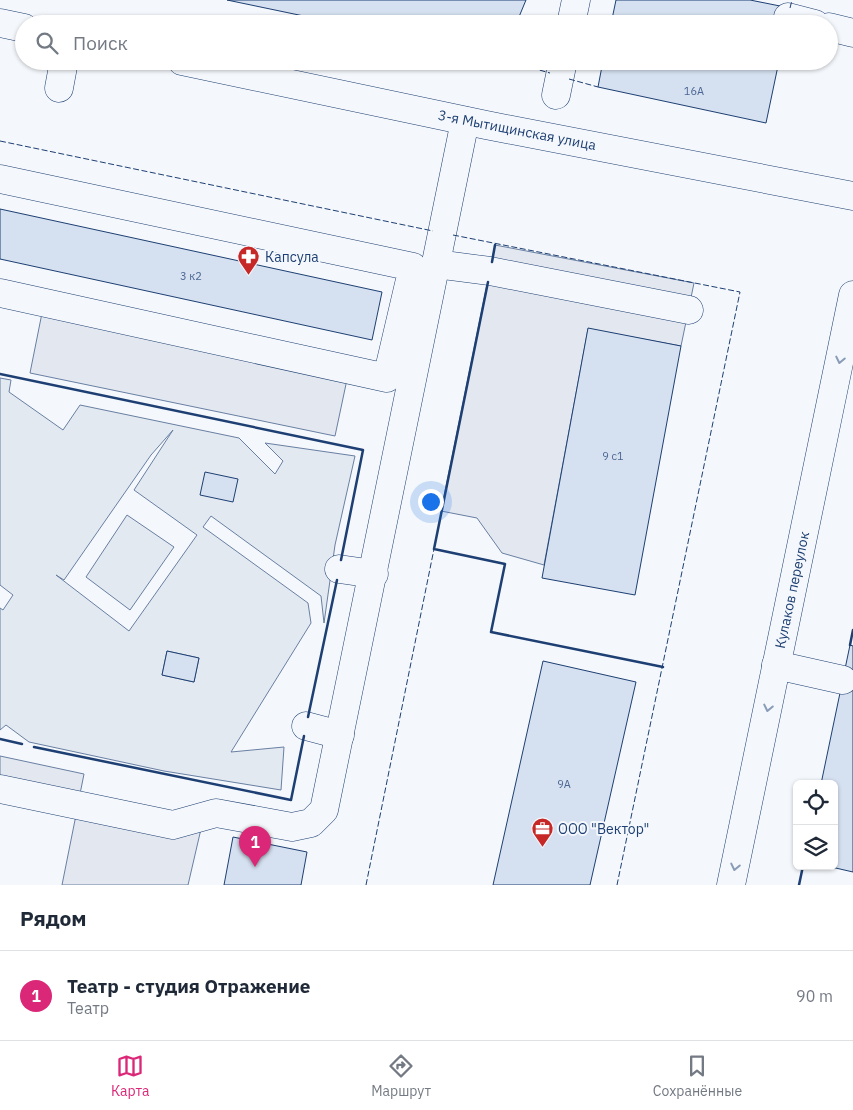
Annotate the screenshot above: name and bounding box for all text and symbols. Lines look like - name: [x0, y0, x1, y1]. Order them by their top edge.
- search box: [15, 15, 838, 70]
- icon: search: [33, 29, 61, 57]
- text: Поиск: [73, 31, 128, 55]
- house number: 16А: [684, 84, 704, 98]
- street label: 3-я Мытищинская улица: [436, 106, 598, 154]
- pharmacy icon: Капсула: [237, 245, 261, 276]
- place label: Капсула: [265, 248, 319, 266]
- house number: 3 к2: [180, 269, 202, 283]
- one-way arrow: [835, 356, 845, 364]
- house number: 9 с1: [602, 449, 624, 463]
- your location: [418, 489, 444, 515]
- street label: Кулаков переулок: [771, 530, 813, 650]
- one-way arrow: [763, 703, 773, 712]
- house number: 9А: [557, 777, 571, 791]
- map controls: [793, 780, 838, 870]
- button: locate: [793, 780, 838, 825]
- office icon: ООО "Вектор": [530, 817, 554, 848]
- place label: ООО "Вектор": [558, 820, 649, 838]
- button: layers: [793, 825, 838, 870]
- pin: 1: [239, 826, 271, 867]
- one-way arrow: [730, 862, 740, 871]
- text: Рядом: [20, 904, 87, 932]
- text: Театр - студия Отражение: [67, 974, 311, 998]
- text: 1: [31, 986, 41, 1006]
- text: 90 m: [796, 986, 833, 1006]
- text: Театр: [67, 998, 109, 1018]
- tab: Карта: [111, 1052, 149, 1100]
- tab: Маршрут: [371, 1052, 431, 1100]
- tab: Сохранённые: [653, 1052, 742, 1100]

